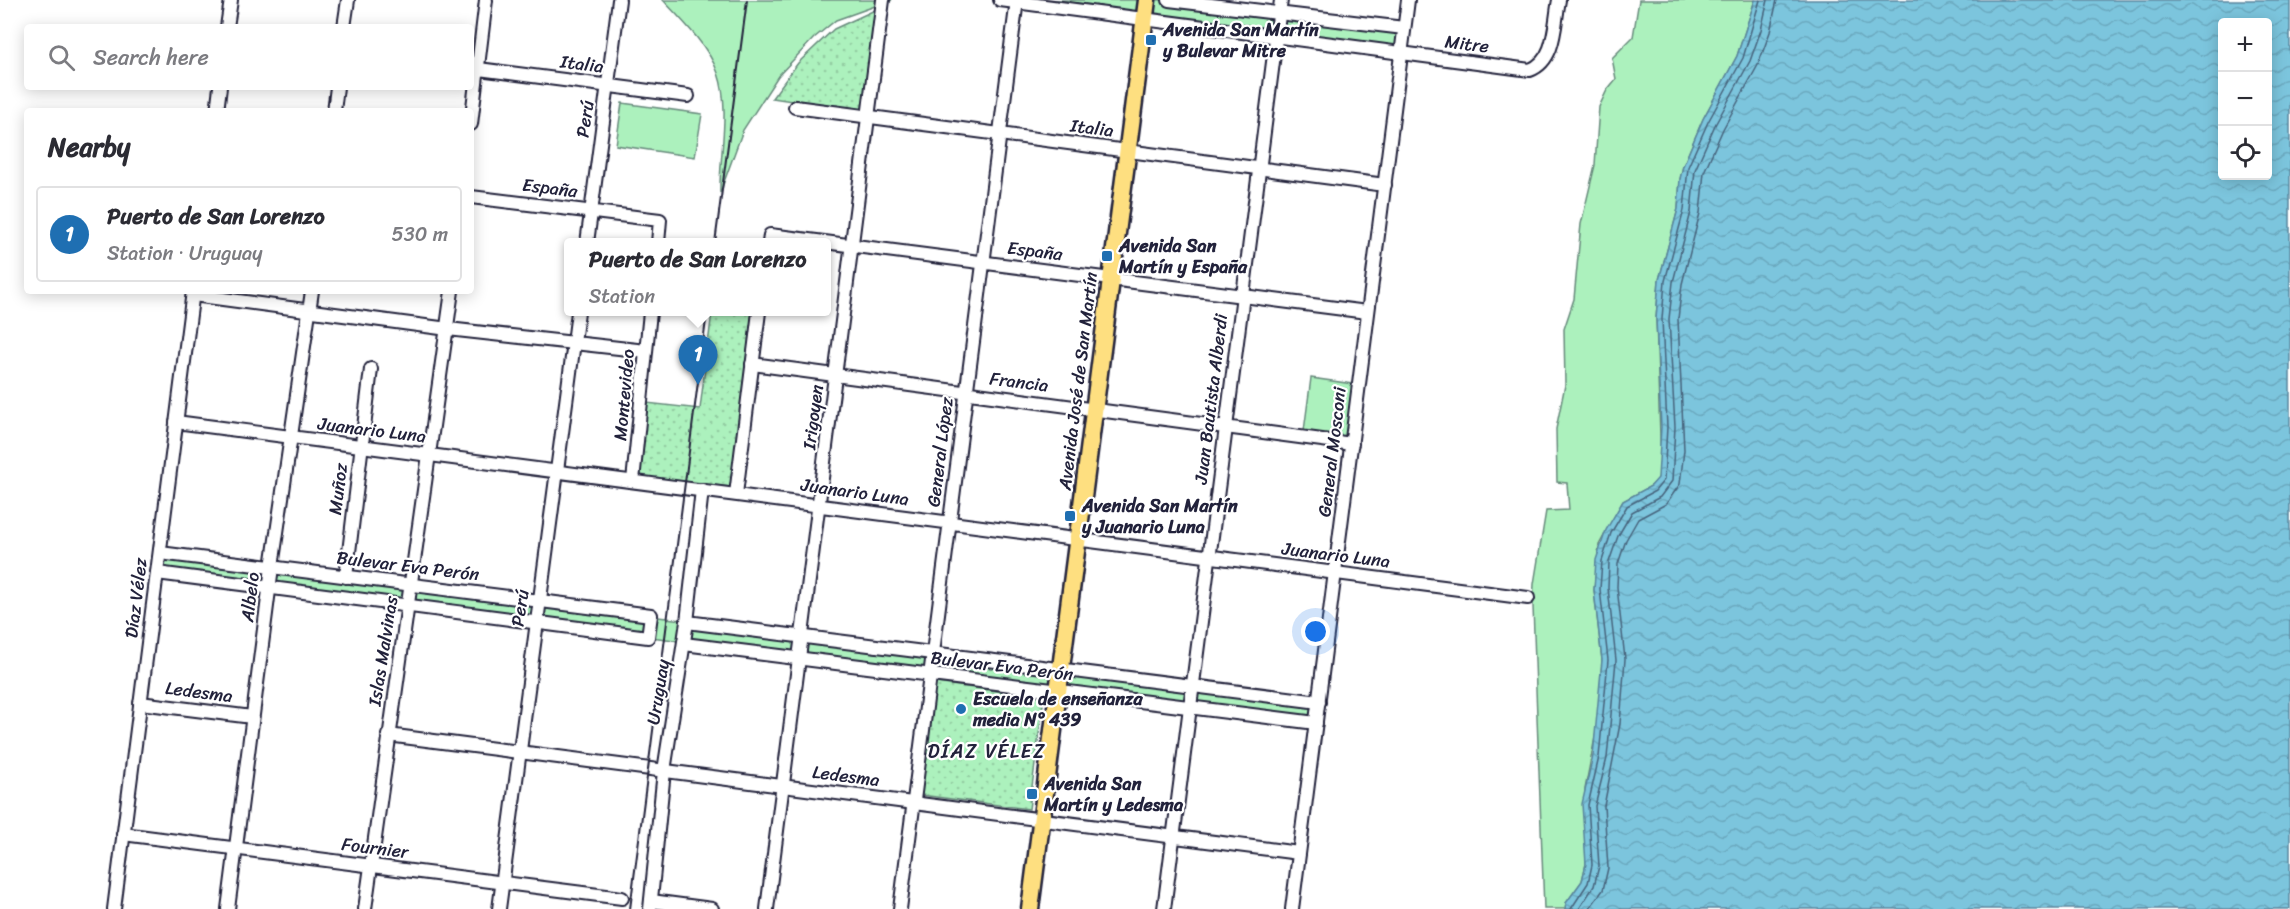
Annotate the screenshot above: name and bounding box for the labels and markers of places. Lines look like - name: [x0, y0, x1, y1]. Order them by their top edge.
- place label: Avenida San Martín y Bulevar Mitre: [1162, 14, 1319, 67]
- marker: Avenida San Martín y Bulevar Mitre: [1144, 33, 1158, 47]
- place label: Avenida San Martín y España: [1118, 230, 1248, 283]
- marker: Avenida San Martín y España: [1100, 249, 1114, 263]
- pin: 1: [678, 336, 718, 385]
- place label: Avenida San Martín y Juanario Luna: [1081, 490, 1238, 543]
- marker: Avenida San Martín y Juanario Luna: [1063, 509, 1077, 523]
- place label: Escuela de enseñanza media N° 439: [972, 683, 1143, 736]
- marker: Escuela de enseñanza media N° 439: [954, 702, 968, 716]
- place label: Avenida San Martín y Ledesma: [1043, 768, 1184, 821]
- marker: Avenida San Martín y Ledesma: [1025, 787, 1039, 801]

